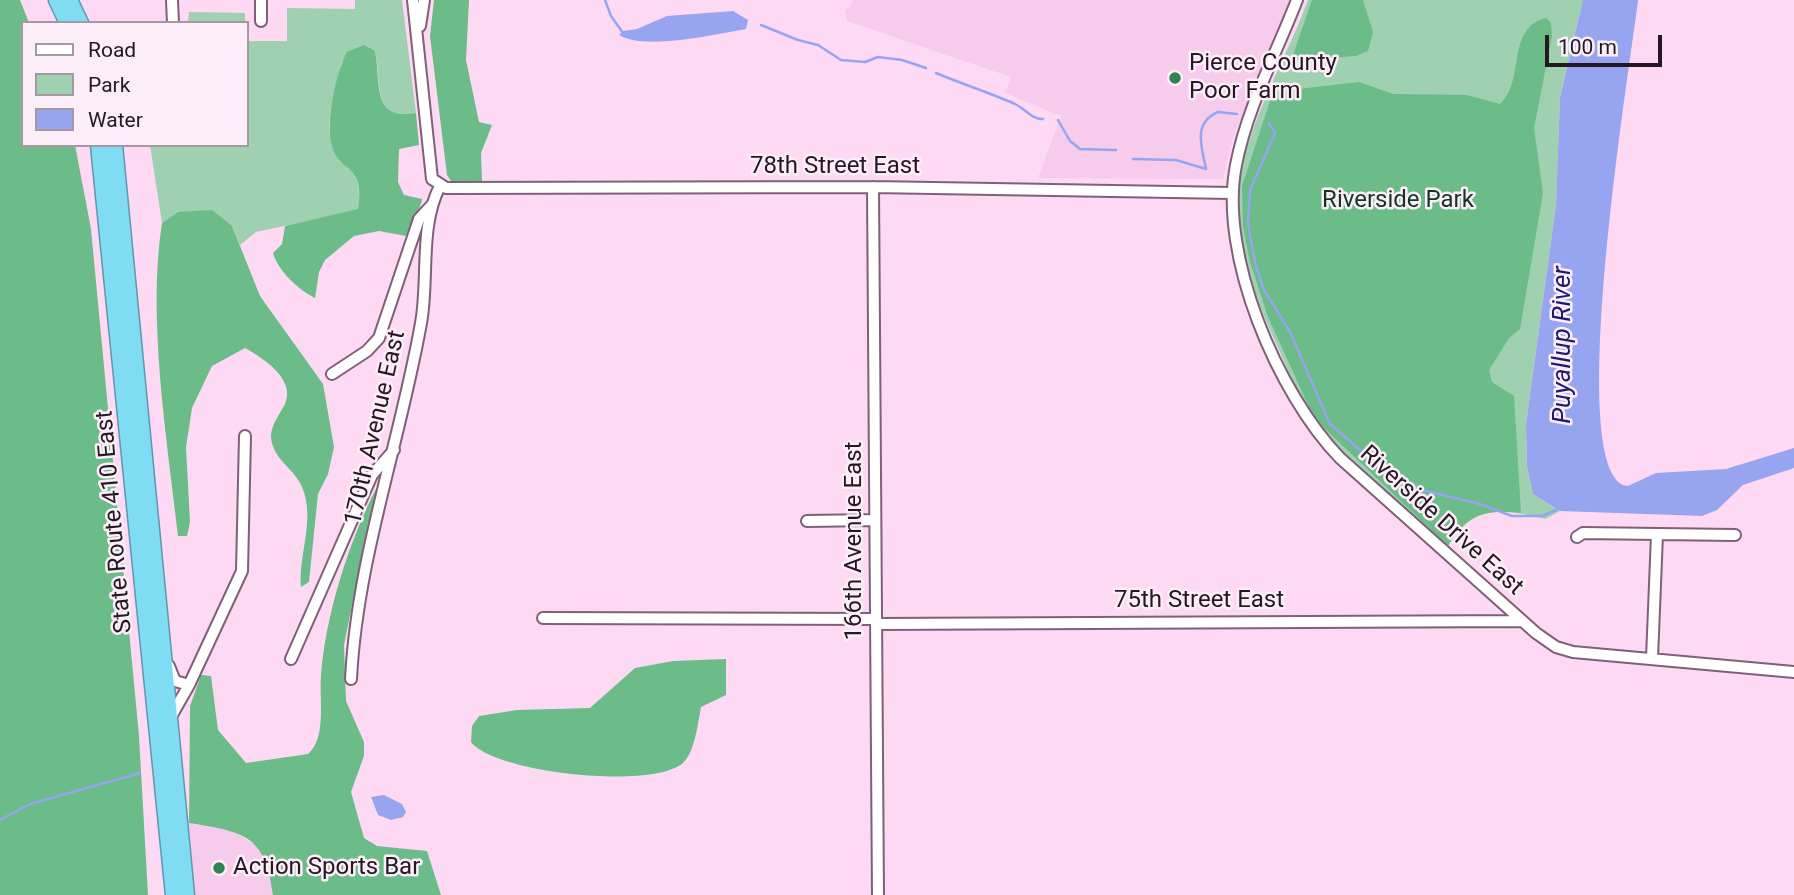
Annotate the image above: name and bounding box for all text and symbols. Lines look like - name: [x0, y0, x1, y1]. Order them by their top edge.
- legend: [21, 21, 248, 147]
- scale bar: [1549, 21, 1666, 65]
- text: 100 m: [1558, 35, 1617, 59]
- text: Road: [88, 38, 136, 62]
- place label: Pierce County Poor Farm: [1189, 50, 1337, 106]
- marker: Pierce County Poor Farm: [1167, 70, 1183, 86]
- text: Park: [88, 73, 130, 97]
- text: Water: [88, 108, 143, 132]
- street label: 78th Street East: [750, 153, 920, 181]
- park label: Riverside Park: [1322, 187, 1474, 215]
- water label: Puyallup River: [1547, 266, 1579, 424]
- street label: 170th Avenue East: [340, 328, 412, 528]
- street label: State Route 410 East: [91, 410, 139, 634]
- street label: Riverside Drive East: [1353, 440, 1529, 602]
- street label: 166th Avenue East: [841, 442, 869, 640]
- street label: 75th Street East: [1114, 587, 1284, 615]
- place label: Action Sports Bar: [233, 854, 420, 882]
- marker: Action Sports Bar: [211, 860, 227, 876]

